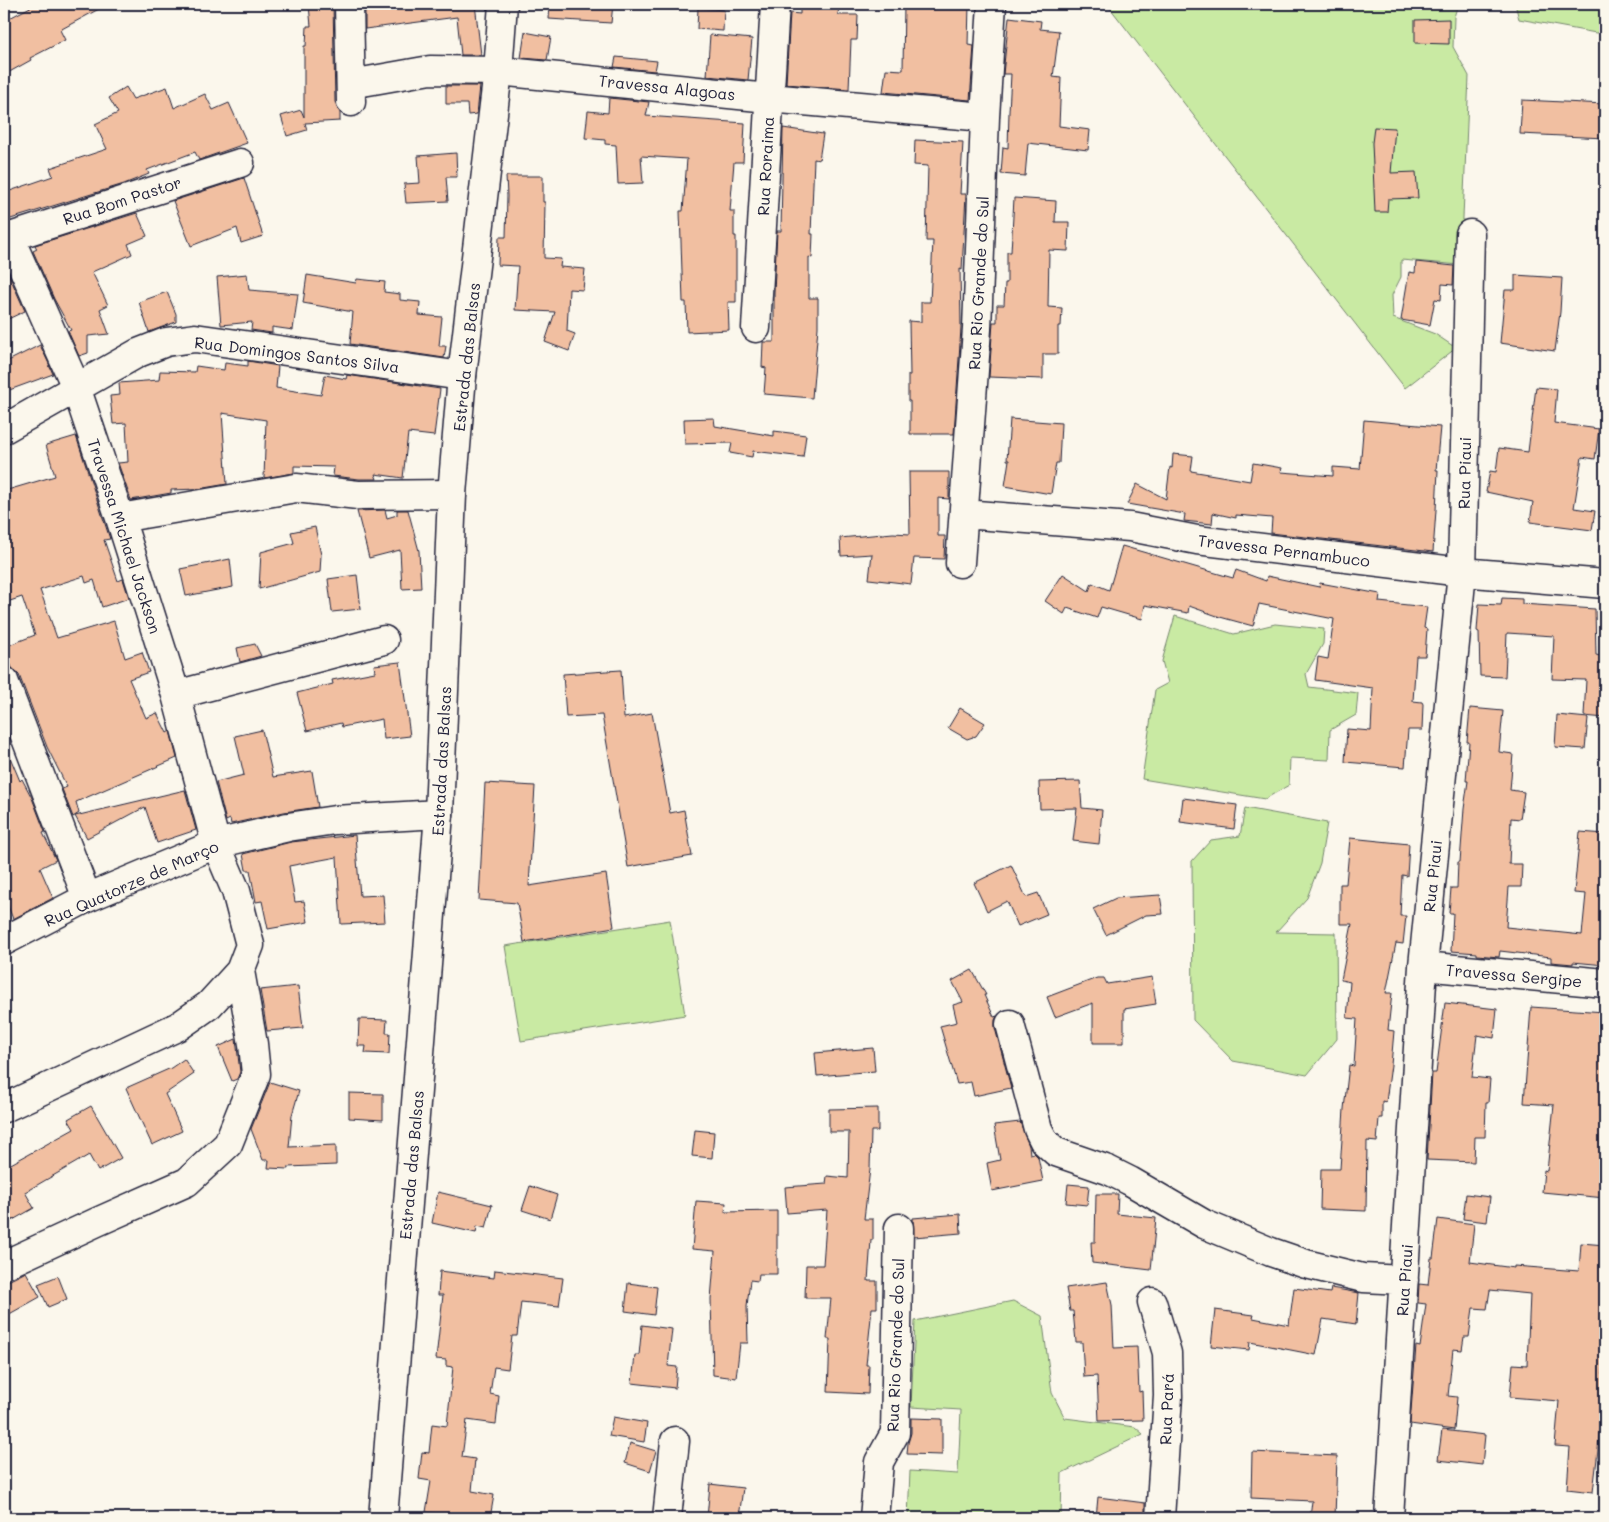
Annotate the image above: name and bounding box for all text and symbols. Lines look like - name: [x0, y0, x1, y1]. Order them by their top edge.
- street label: Travessa Alagoas: [598, 69, 736, 105]
- street label: Rua Roraima: [752, 116, 778, 216]
- street label: Rua Bom Pastor: [60, 171, 184, 229]
- street label: Rua Rio Grande do Sul: [963, 195, 993, 371]
- street label: Estrada das Balsas: [448, 281, 484, 433]
- street label: Rua Domingos Santos Silva: [193, 331, 401, 377]
- street label: Travessa Michael Jackson: [84, 436, 166, 636]
- street label: Rua Piaui: [1453, 437, 1475, 509]
- street label: Travessa Pernambuco: [1197, 529, 1371, 571]
- street label: Estrada das Balsas: [427, 686, 455, 836]
- street label: Rua Quatorze de Março: [41, 835, 221, 931]
- street label: Rua Piaui: [1418, 839, 1446, 913]
- street label: Travessa Sergipe: [1445, 959, 1583, 991]
- street label: Estrada das Balsas: [394, 1090, 428, 1240]
- street label: Rua Piaui: [1391, 1243, 1417, 1317]
- street label: Rua Rio Grande do Sul: [881, 1258, 909, 1432]
- street label: Rua Pará: [1154, 1373, 1178, 1445]

